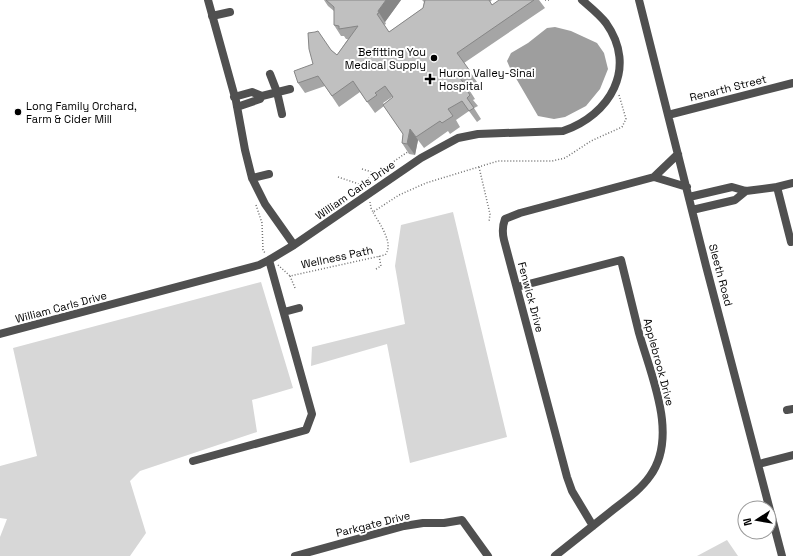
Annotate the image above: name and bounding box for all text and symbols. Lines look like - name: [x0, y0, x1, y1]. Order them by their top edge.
- place label: Befitting You Medical Supply: [345, 45, 426, 72]
- marker: Befitting You Medical Supply: [429, 53, 439, 63]
- place label: Huron Valley-Sinai Hospital: [439, 66, 535, 93]
- street label: Renarth Street: [688, 72, 768, 104]
- marker: Huron Valley-Sinai Hospital: [424, 73, 436, 85]
- place label: Long Family Orchard, Farm & Cider Mill: [26, 99, 137, 126]
- marker: Long Family Orchard, Farm & Cider Mill: [13, 107, 23, 117]
- street label: William Carls Drive: [312, 157, 398, 223]
- street label: Sleeth Road: [706, 242, 736, 308]
- street label: Wellness Path: [300, 243, 374, 271]
- street label: Fenwick Drive: [515, 260, 547, 334]
- street label: William Carls Drive: [14, 288, 108, 326]
- street label: Applebrook Drive: [641, 317, 677, 407]
- north arrow: [737, 500, 777, 540]
- street label: Parkgate Drive: [334, 508, 412, 540]
- text: N: [740, 517, 755, 527]

